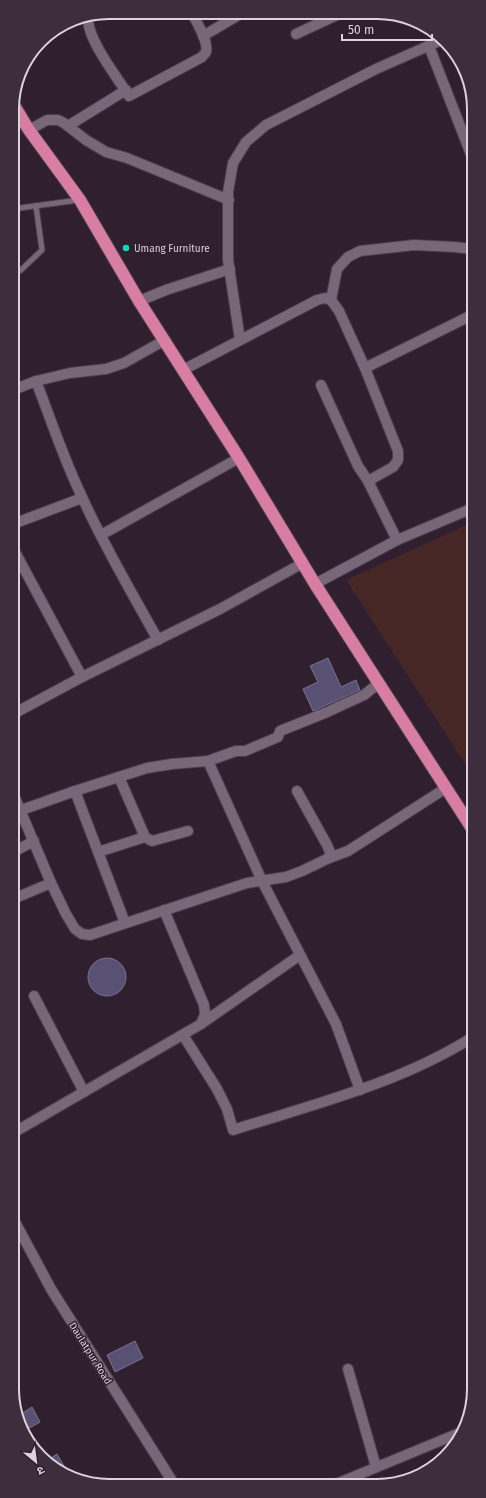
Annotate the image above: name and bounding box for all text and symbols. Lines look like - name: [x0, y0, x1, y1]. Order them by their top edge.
- scale bar: [342, 16, 432, 42]
- text: 50 m: [348, 23, 374, 37]
- marker: Umang Furniture: [121, 243, 131, 253]
- place label: Umang Furniture: [134, 243, 210, 255]
- street label: Daulatpur Road: [66, 1320, 114, 1387]
- north arrow: [16, 1442, 56, 1482]
- text: उ: [34, 1463, 47, 1478]

